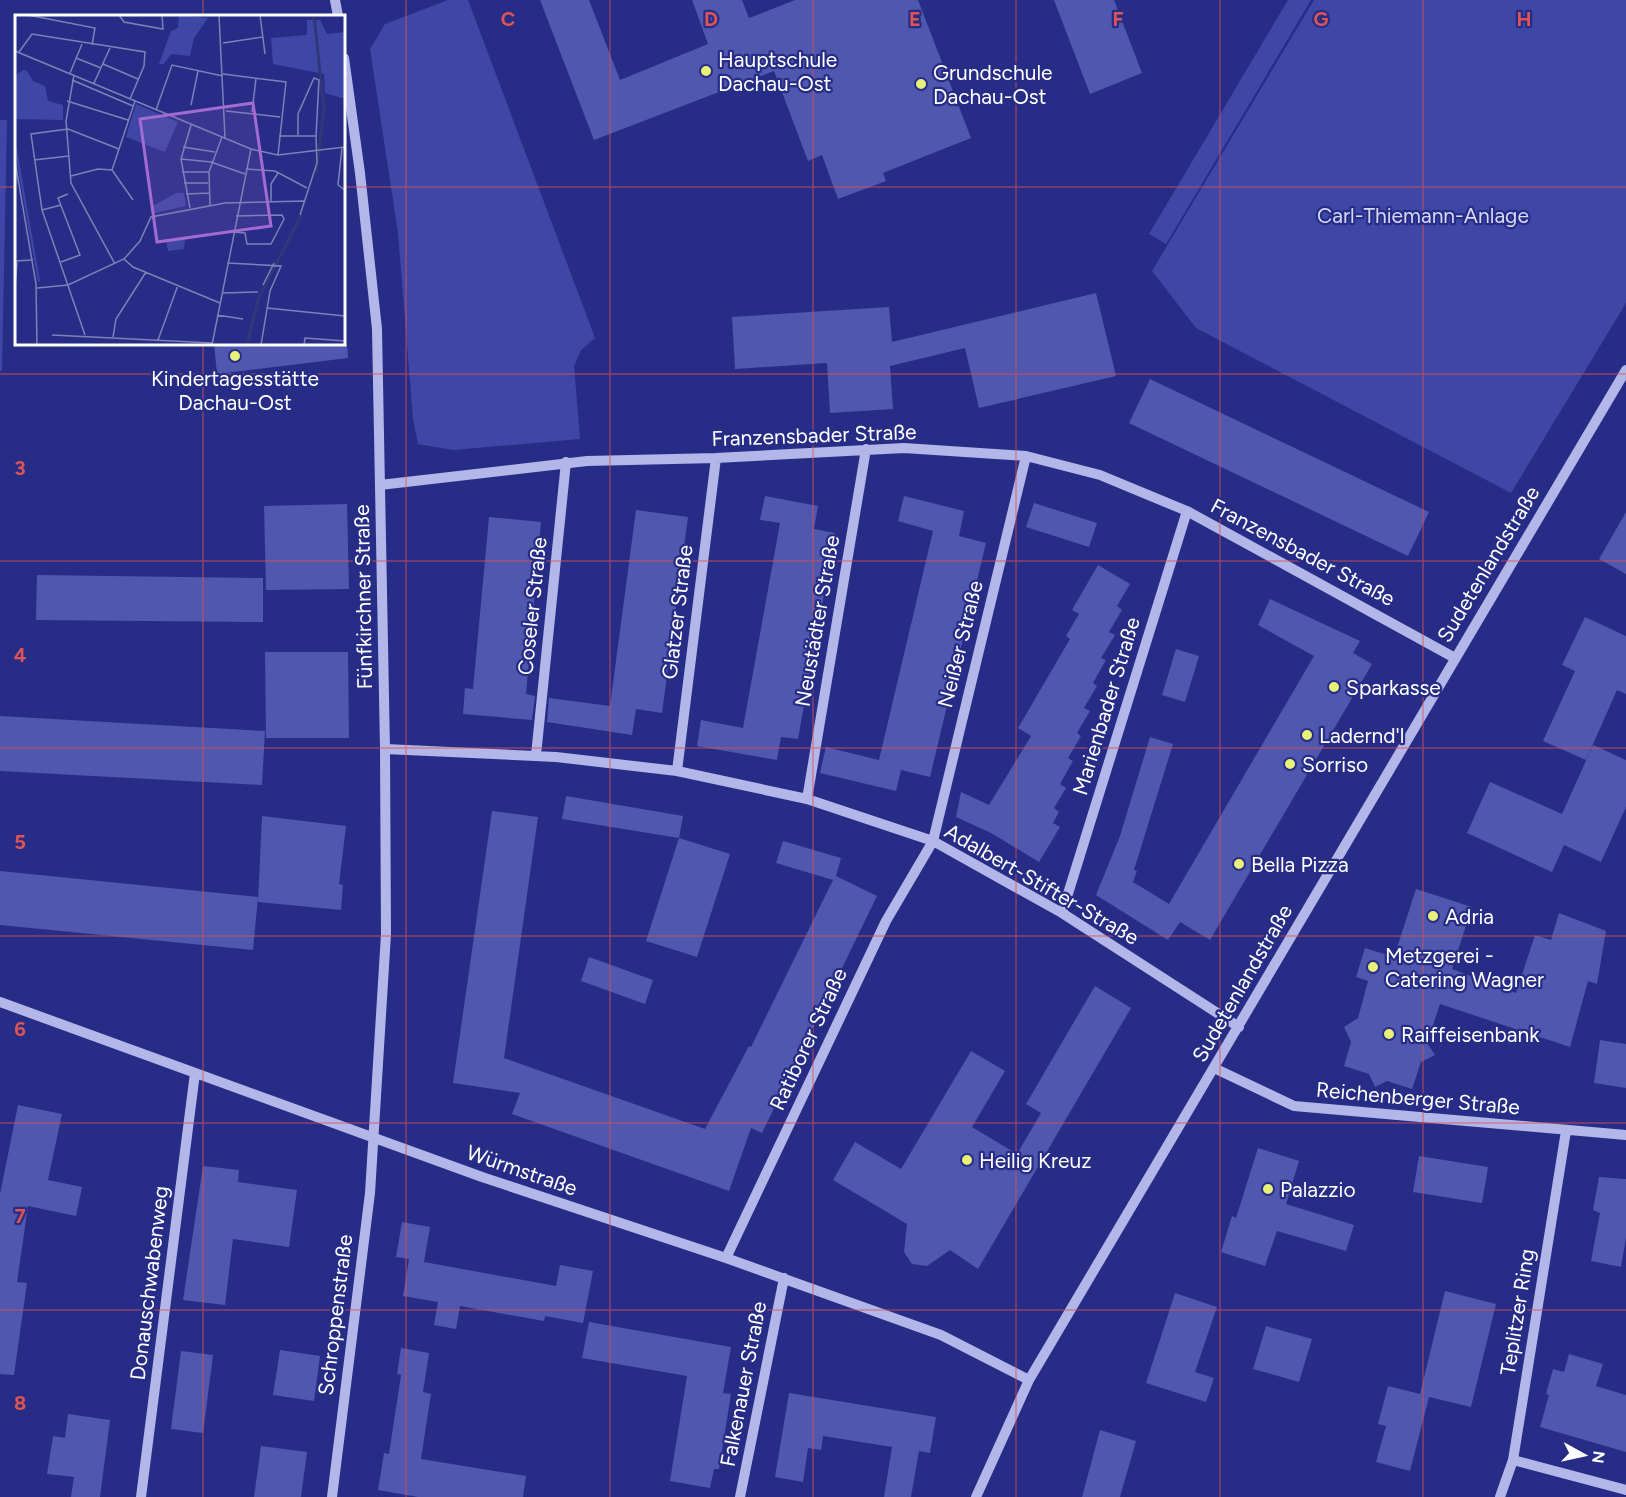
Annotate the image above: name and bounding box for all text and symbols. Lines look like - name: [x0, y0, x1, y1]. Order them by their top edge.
- text: C: [501, 7, 515, 31]
- text: D: [704, 7, 718, 31]
- text: E: [909, 7, 921, 31]
- text: F: [1112, 7, 1124, 31]
- text: G: [1314, 7, 1329, 31]
- text: H: [1517, 7, 1532, 31]
- inset map: [15, 15, 345, 345]
- place label: Hauptschule Dachau-Ost: [718, 47, 837, 96]
- place label: Grundschule Dachau-Ost: [933, 60, 1052, 109]
- marker: Hauptschule Dachau-Ost: [699, 64, 713, 78]
- marker: Grundschule Dachau-Ost: [914, 77, 928, 91]
- park label: Carl-Thiemann-Anlage: [1317, 203, 1529, 228]
- marker: Kindertagesstätte Dachau-Ost: [228, 349, 242, 363]
- place label: Kindertagesstätte Dachau-Ost: [151, 366, 319, 415]
- street label: Franzensbader Straße: [711, 419, 917, 451]
- text: 3: [14, 456, 26, 480]
- street label: Sudetenlandstraße: [1432, 481, 1544, 647]
- street label: Franzensbader Straße: [1207, 493, 1399, 611]
- street label: Fünfkirchner Straße: [349, 504, 377, 690]
- street label: Neustädter Straße: [790, 533, 844, 709]
- street label: Coseler Straße: [512, 536, 552, 676]
- street label: Glatzer Straße: [656, 543, 698, 681]
- street label: Neißer Straße: [932, 578, 988, 710]
- street label: Marienbader Straße: [1067, 614, 1145, 798]
- text: 4: [14, 643, 27, 667]
- place label: Sparkasse: [1346, 675, 1441, 700]
- marker: Sparkasse: [1327, 680, 1341, 694]
- place label: Ladernd'l: [1319, 723, 1404, 748]
- marker: Ladernd'l: [1300, 728, 1314, 742]
- place label: Sorriso: [1302, 752, 1368, 777]
- marker: Sorriso: [1283, 757, 1297, 771]
- street label: Adalbert-Stifter-Straße: [941, 818, 1143, 950]
- text: 5: [14, 830, 26, 854]
- place label: Bella Pizza: [1251, 852, 1349, 877]
- marker: Bella Pizza: [1232, 857, 1246, 871]
- street label: Sudetenlandstraße: [1187, 900, 1297, 1066]
- place label: Adria: [1445, 904, 1494, 929]
- marker: Adria: [1426, 909, 1440, 923]
- place label: Metzgerei - Catering Wagner: [1385, 943, 1544, 992]
- marker: Metzgerei - Catering Wagner: [1366, 960, 1380, 974]
- street label: Ratiborer Straße: [764, 964, 852, 1114]
- text: 6: [14, 1017, 26, 1041]
- place label: Raiffeisenbank: [1401, 1022, 1540, 1047]
- marker: Raiffeisenbank: [1382, 1027, 1396, 1041]
- street label: Reichenberger Straße: [1315, 1077, 1521, 1119]
- street label: Würmstraße: [463, 1139, 581, 1201]
- place label: Heilig Kreuz: [979, 1148, 1091, 1173]
- marker: Heilig Kreuz: [960, 1153, 974, 1167]
- place label: Palazzio: [1280, 1177, 1356, 1202]
- marker: Palazzio: [1261, 1182, 1275, 1196]
- street label: Donauschwabenweg: [125, 1184, 173, 1382]
- text: 7: [14, 1204, 26, 1228]
- street label: Schroppenstraße: [313, 1233, 357, 1397]
- street label: Teplitzer Ring: [1495, 1247, 1539, 1377]
- street label: Falkenauer Straße: [715, 1299, 771, 1469]
- text: 8: [14, 1391, 26, 1415]
- north arrow: [1554, 1425, 1614, 1485]
- text: N: [1588, 1450, 1609, 1464]

